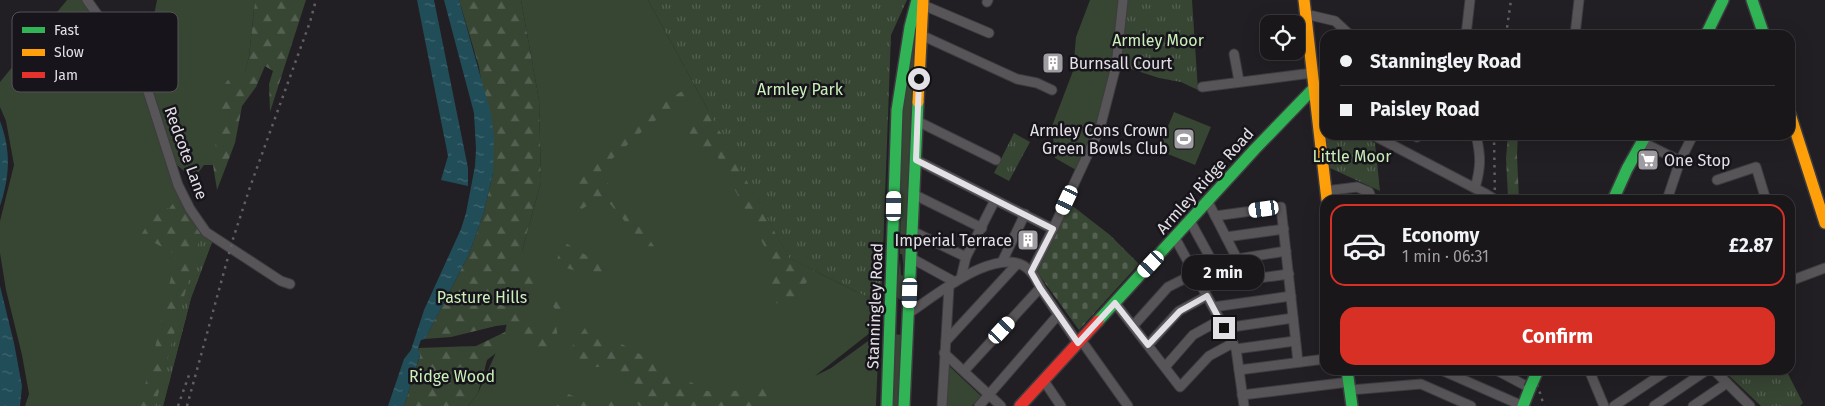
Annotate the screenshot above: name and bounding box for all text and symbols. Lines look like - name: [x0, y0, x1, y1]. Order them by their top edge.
- legend: [12, 12, 178, 92]
- map controls: [1260, 15, 1305, 60]
- button: locate: [1260, 15, 1305, 60]
- text: Fast: [54, 22, 80, 39]
- park label: Armley Moor: [1112, 31, 1205, 50]
- text: Slow: [54, 44, 84, 61]
- text: Stanningley Road: [1370, 50, 1522, 73]
- building icon: Burnsall Court: [1041, 51, 1065, 75]
- place label: Burnsall Court: [1069, 54, 1173, 73]
- text: Jam: [54, 67, 78, 84]
- route start: [908, 68, 930, 90]
- park label: Armley Park: [757, 80, 844, 99]
- text: Paisley Road: [1370, 98, 1480, 121]
- street label: Redcote Lane: [160, 104, 212, 202]
- place label: Armley Cons Crown Green Bowls Club: [1030, 121, 1168, 158]
- street label: Armley Ridge Road: [1152, 124, 1258, 238]
- sports icon: Armley Cons Crown Green Bowls Club: [1172, 127, 1196, 151]
- park label: Little Moor: [1313, 147, 1392, 166]
- supermarket icon: One Stop: [1636, 148, 1660, 172]
- place label: One Stop: [1664, 151, 1731, 170]
- car: [1053, 183, 1080, 217]
- car: [886, 191, 901, 221]
- car: [1248, 199, 1279, 219]
- icon: car: [1342, 223, 1387, 268]
- text: Economy: [1402, 224, 1479, 247]
- building icon: Imperial Terrace: [1016, 228, 1040, 252]
- place label: Imperial Terrace: [895, 231, 1012, 250]
- text: £2.87: [1729, 234, 1773, 257]
- street label: Stanningley Road: [863, 243, 887, 369]
- text: 1 min · 06:31: [1402, 247, 1489, 266]
- car: [1135, 248, 1166, 280]
- callout: 2 min: [1183, 255, 1265, 290]
- text: 2 min: [1203, 263, 1243, 282]
- car: [901, 278, 918, 308]
- park label: Pasture Hills: [437, 288, 527, 307]
- button: Confirm: [1340, 307, 1775, 365]
- car: [986, 314, 1017, 346]
- route end: [1213, 317, 1235, 339]
- park label: Ridge Wood: [409, 367, 495, 386]

